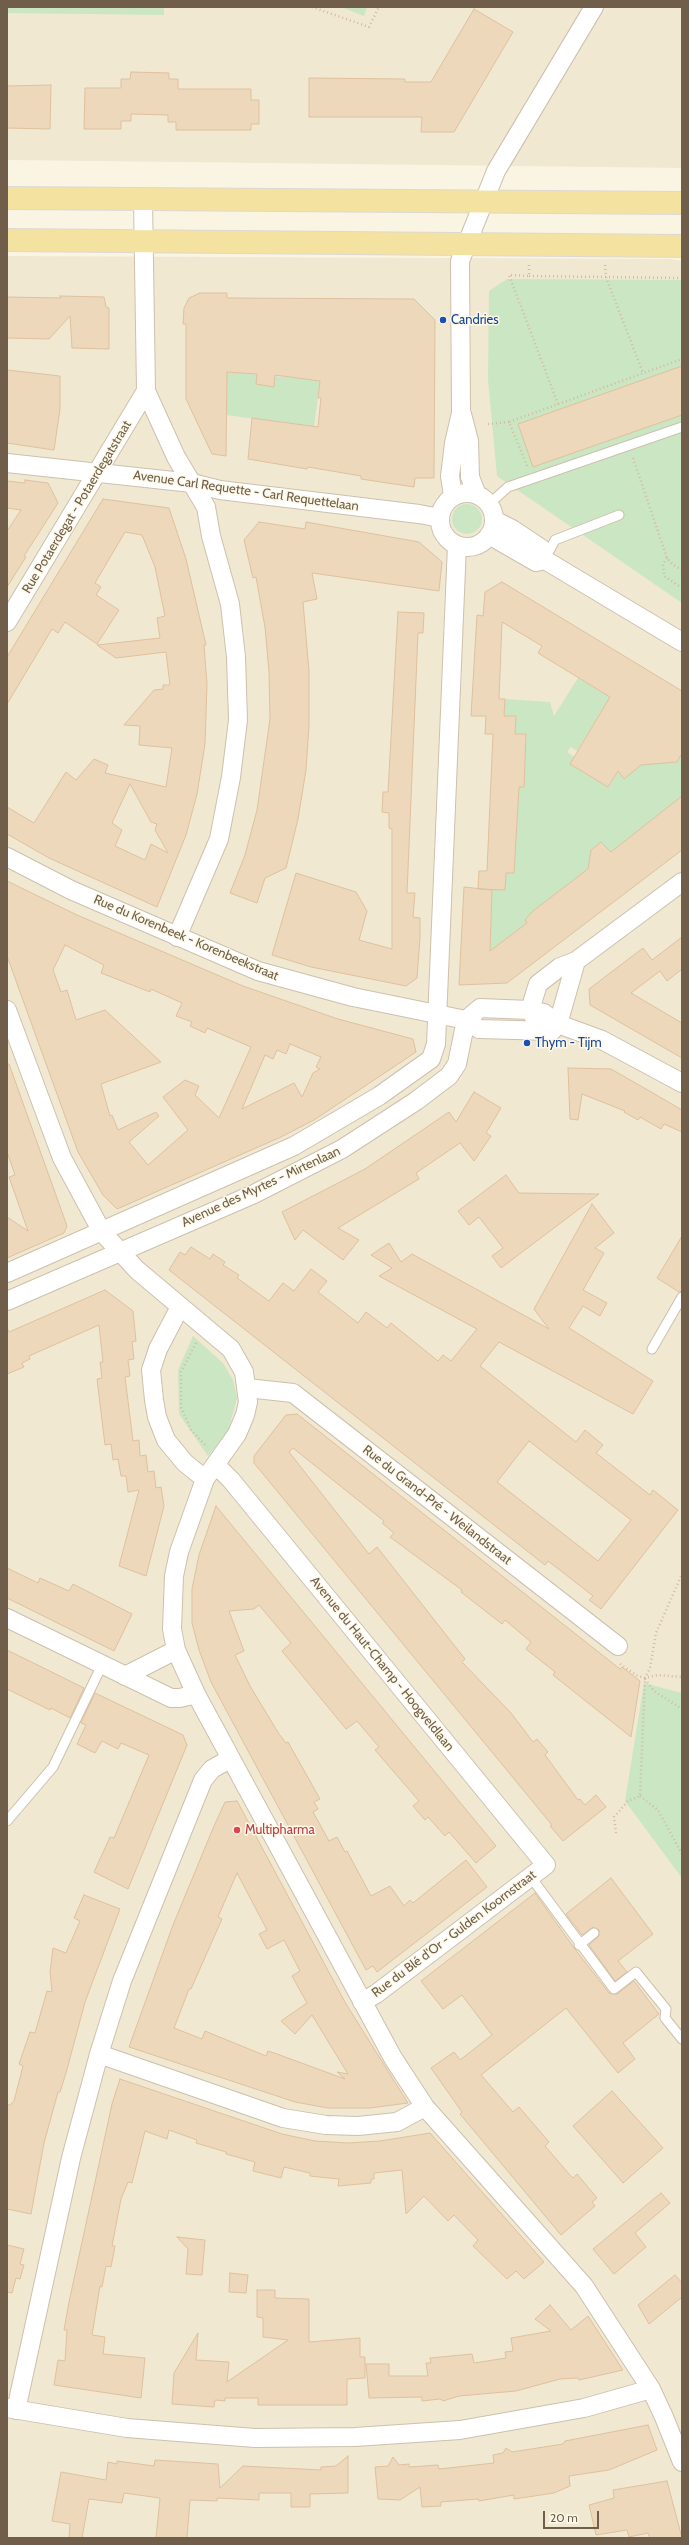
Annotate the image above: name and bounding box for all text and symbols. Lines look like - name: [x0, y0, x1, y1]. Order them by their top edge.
- place label: Candries: [451, 312, 499, 328]
- marker: Candries: [438, 315, 448, 325]
- street label: Rue Potaerdegat - Potaerdegatstraat: [19, 418, 135, 596]
- street label: Avenue Carl Requette - Carl Requettelaan: [132, 467, 360, 515]
- street label: Rue du Korenbeek - Korenbeekstraat: [91, 892, 281, 984]
- place label: Thym - Tijm: [535, 1035, 602, 1051]
- marker: Thym - Tijm: [522, 1038, 532, 1048]
- street label: Avenue des Myrtes - Mirtenlaan: [179, 1143, 343, 1231]
- street label: Rue du Grand-Pré - Weilandstraat: [359, 1442, 515, 1568]
- street label: Avenue du Haut-Champ - Hoogveldlaan: [307, 1574, 457, 1754]
- place label: Multipharma: [245, 1822, 315, 1838]
- marker: Multipharma: [232, 1825, 242, 1835]
- street label: Rue du Blé d'Or - Gulden Koornstraat: [369, 1867, 539, 2001]
- scale bar: [545, 2503, 601, 2529]
- text: 20 m: [550, 2510, 578, 2525]

